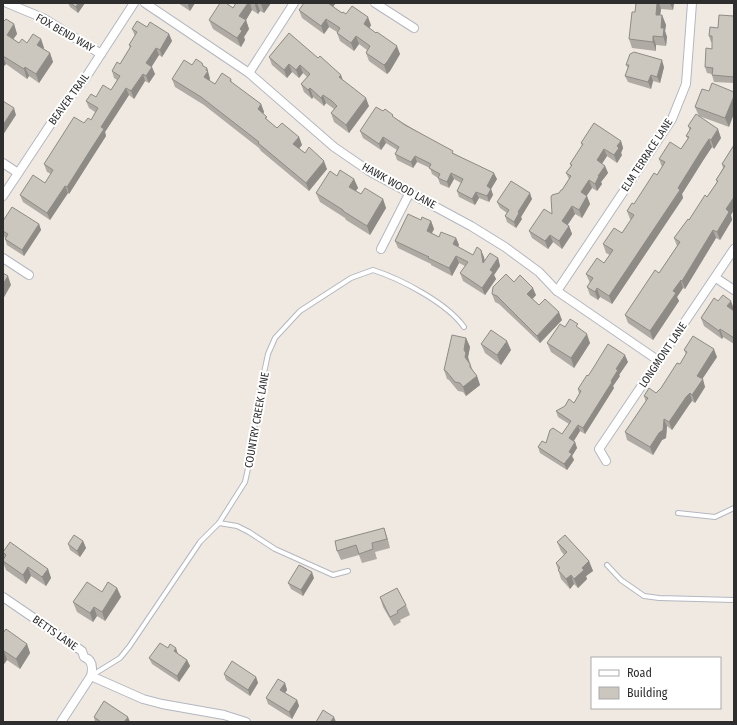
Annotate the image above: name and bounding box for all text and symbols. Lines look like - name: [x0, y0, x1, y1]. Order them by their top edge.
- street label: FOX BEND WAY: [34, 11, 97, 55]
- street label: BEAVER TRAIL: [46, 70, 92, 127]
- street label: ELM TERRACE LANE: [619, 116, 675, 194]
- street label: HAWK WOOD LANE: [360, 160, 438, 212]
- street label: LONGMONT LANE: [636, 320, 690, 390]
- street label: COUNTRY CREEK LANE: [242, 371, 272, 469]
- street label: BETTS LANE: [30, 613, 80, 653]
- legend: [591, 657, 721, 709]
- text: Road: [627, 666, 652, 680]
- text: Building: [627, 686, 668, 700]

